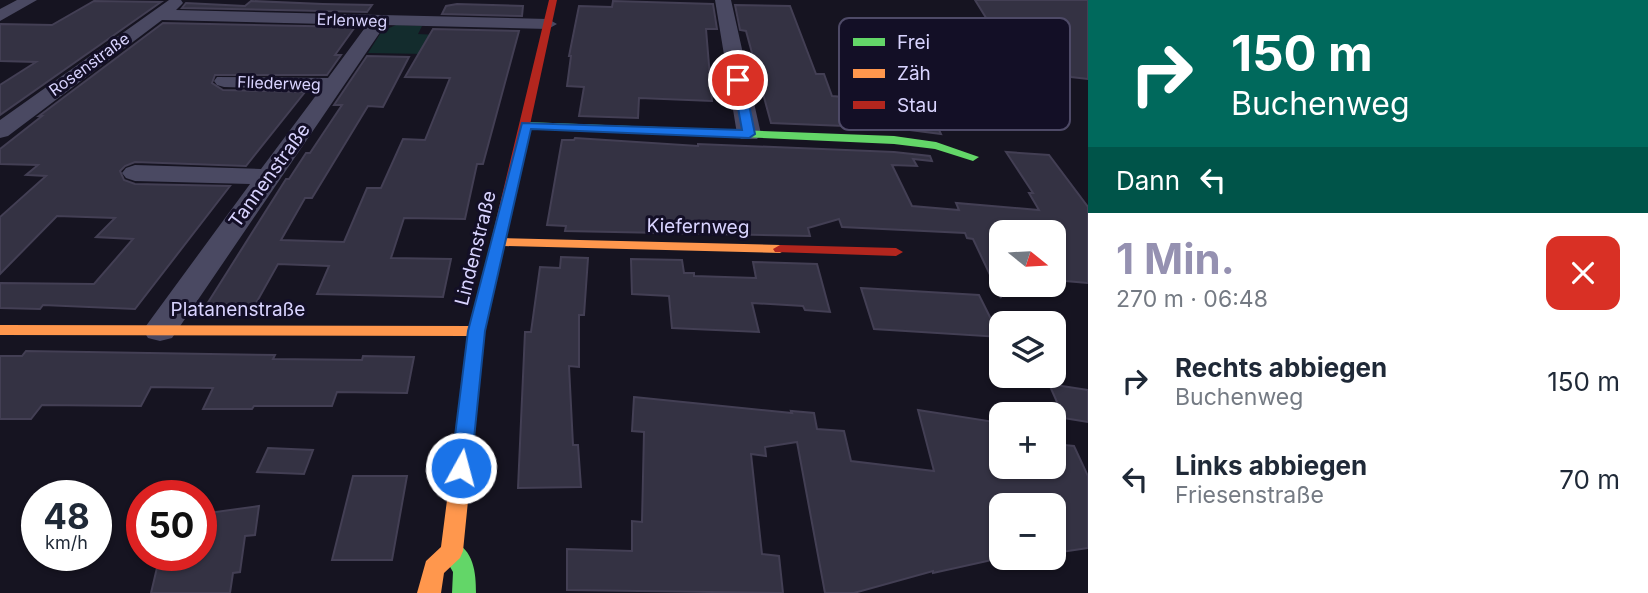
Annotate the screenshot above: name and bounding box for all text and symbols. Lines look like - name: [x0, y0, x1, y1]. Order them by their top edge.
- street label: Erlenweg: [316, 9, 388, 31]
- legend: [839, 18, 1070, 130]
- text: 150 m: [1231, 24, 1373, 83]
- street label: Rosenstraße: [45, 28, 133, 100]
- icon: right: [1116, 28, 1207, 119]
- text: Frei: [897, 31, 930, 54]
- pin: [708, 50, 768, 110]
- icon: arrive: [719, 61, 757, 99]
- text: Zäh: [897, 62, 931, 85]
- street label: Fliederweg: [237, 72, 321, 94]
- text: Buchenweg: [1231, 84, 1410, 123]
- text: Stau: [897, 94, 937, 117]
- street label: Tannenstraße: [224, 119, 315, 232]
- icon: left: [1194, 161, 1232, 199]
- text: Dann: [1116, 165, 1180, 196]
- street label: Lindenstraße: [450, 188, 501, 308]
- street label: Kiefernweg: [646, 214, 750, 239]
- north arrow: [989, 220, 1066, 298]
- map controls: [989, 220, 1066, 570]
- text: 1 Min.: [1116, 233, 1235, 284]
- button: close: [1546, 236, 1620, 310]
- text: 270 m · 06:48: [1116, 285, 1268, 313]
- street label: Platanenstraße: [171, 298, 305, 321]
- button: layers: [989, 311, 1066, 388]
- text: Rechts abbiegen: [1175, 352, 1387, 383]
- icon: right: [1116, 362, 1154, 400]
- text: 150 m: [1547, 366, 1620, 397]
- text: Buchenweg: [1175, 383, 1303, 411]
- button: +: [989, 402, 1066, 479]
- position arrow: [424, 431, 498, 505]
- text: Links abbiegen: [1175, 450, 1367, 481]
- icon: left: [1116, 460, 1154, 498]
- text: 70 m: [1559, 464, 1620, 495]
- speed limit sign: 50: [126, 480, 217, 571]
- text: Friesenstraße: [1175, 481, 1324, 509]
- button: −: [989, 493, 1066, 570]
- text: 48: [43, 495, 90, 537]
- text: km/h: [45, 532, 88, 553]

